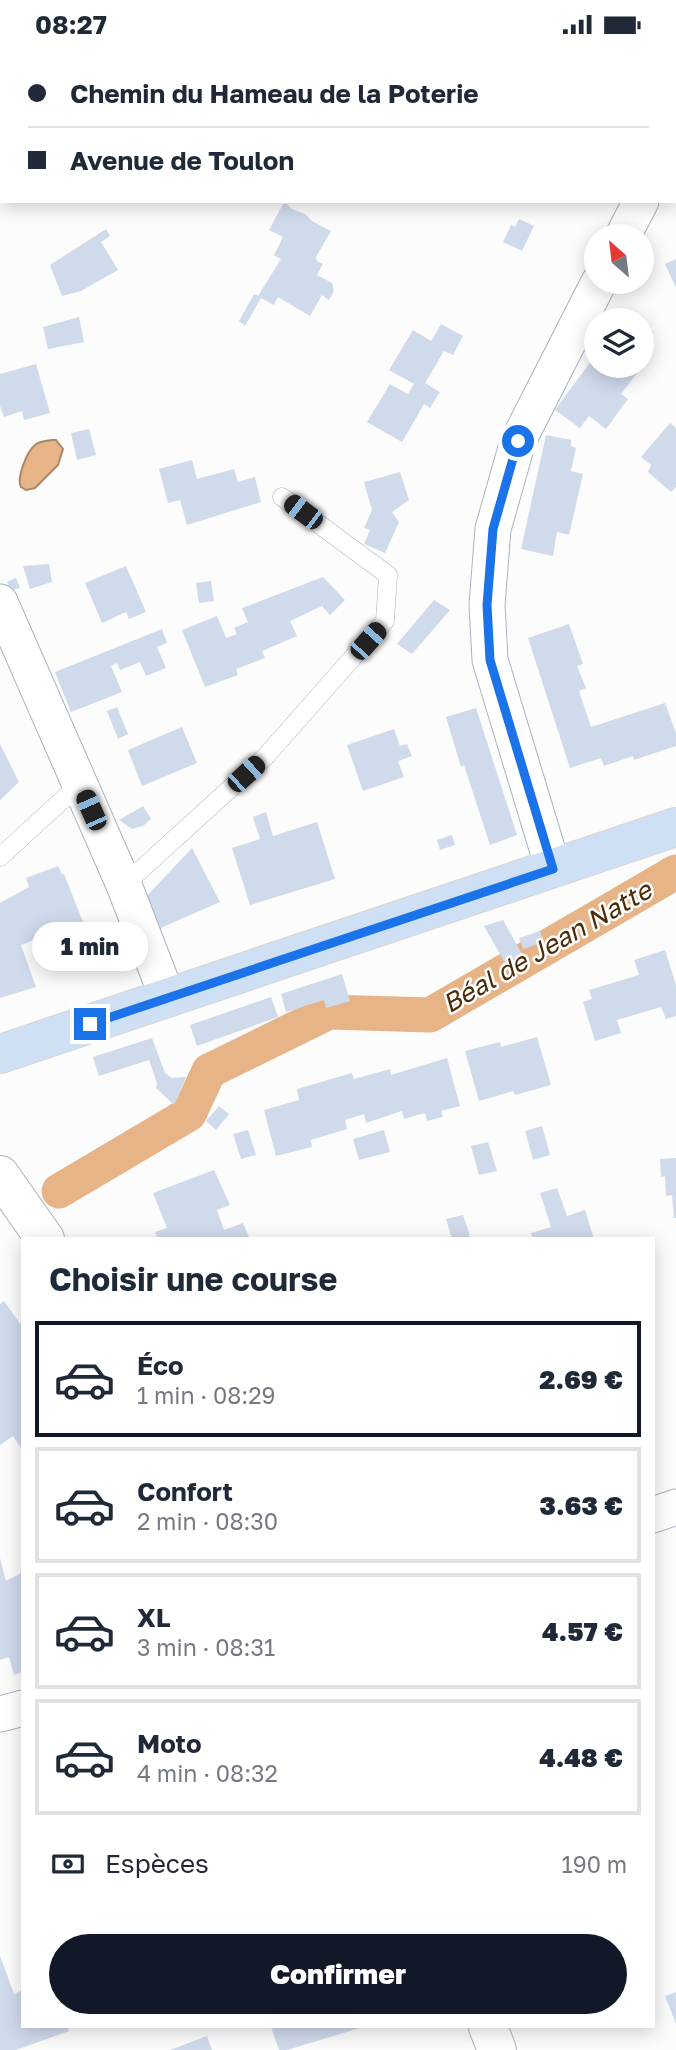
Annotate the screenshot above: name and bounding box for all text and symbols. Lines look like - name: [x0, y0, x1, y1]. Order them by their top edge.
- text: 08:27: [35, 9, 107, 40]
- text: Chemin du Hameau de la Poterie: [70, 78, 479, 109]
- text: Avenue de Toulon: [70, 145, 294, 176]
- north arrow: [584, 224, 654, 294]
- map controls: [584, 224, 654, 378]
- button: layers: [584, 308, 654, 378]
- route start: [502, 425, 534, 457]
- car: [280, 491, 327, 533]
- car: [347, 618, 390, 664]
- car: [224, 752, 269, 796]
- car: [73, 787, 110, 833]
- water label: Béal de Jean Natte: [437, 873, 658, 1019]
- callout: 1 min: [32, 923, 148, 971]
- text: 1 min: [61, 932, 119, 960]
- route end: [74, 1008, 106, 1040]
- text: Choisir une course: [49, 1260, 337, 1298]
- icon: car: [53, 1348, 116, 1411]
- text: Éco: [137, 1350, 184, 1381]
- text: 2.69 €: [539, 1364, 623, 1395]
- text: 1 min · 08:29: [137, 1381, 275, 1409]
- icon: car: [53, 1474, 116, 1537]
- text: Confort: [137, 1476, 233, 1507]
- text: 3.63 €: [540, 1490, 623, 1521]
- text: 2 min · 08:30: [137, 1507, 278, 1535]
- icon: car: [53, 1600, 116, 1663]
- text: XL: [137, 1602, 171, 1633]
- text: 4.57 €: [542, 1616, 623, 1647]
- text: 3 min · 08:31: [137, 1633, 275, 1661]
- icon: car: [53, 1726, 116, 1789]
- text: Moto: [137, 1728, 202, 1759]
- text: 4.48 €: [539, 1742, 623, 1773]
- text: 4 min · 08:32: [137, 1759, 278, 1787]
- icon: cash: [49, 1845, 87, 1883]
- text: Espèces: [105, 1848, 209, 1879]
- text: 190 m: [562, 1850, 627, 1878]
- button: Confirmer: [49, 1934, 627, 2014]

